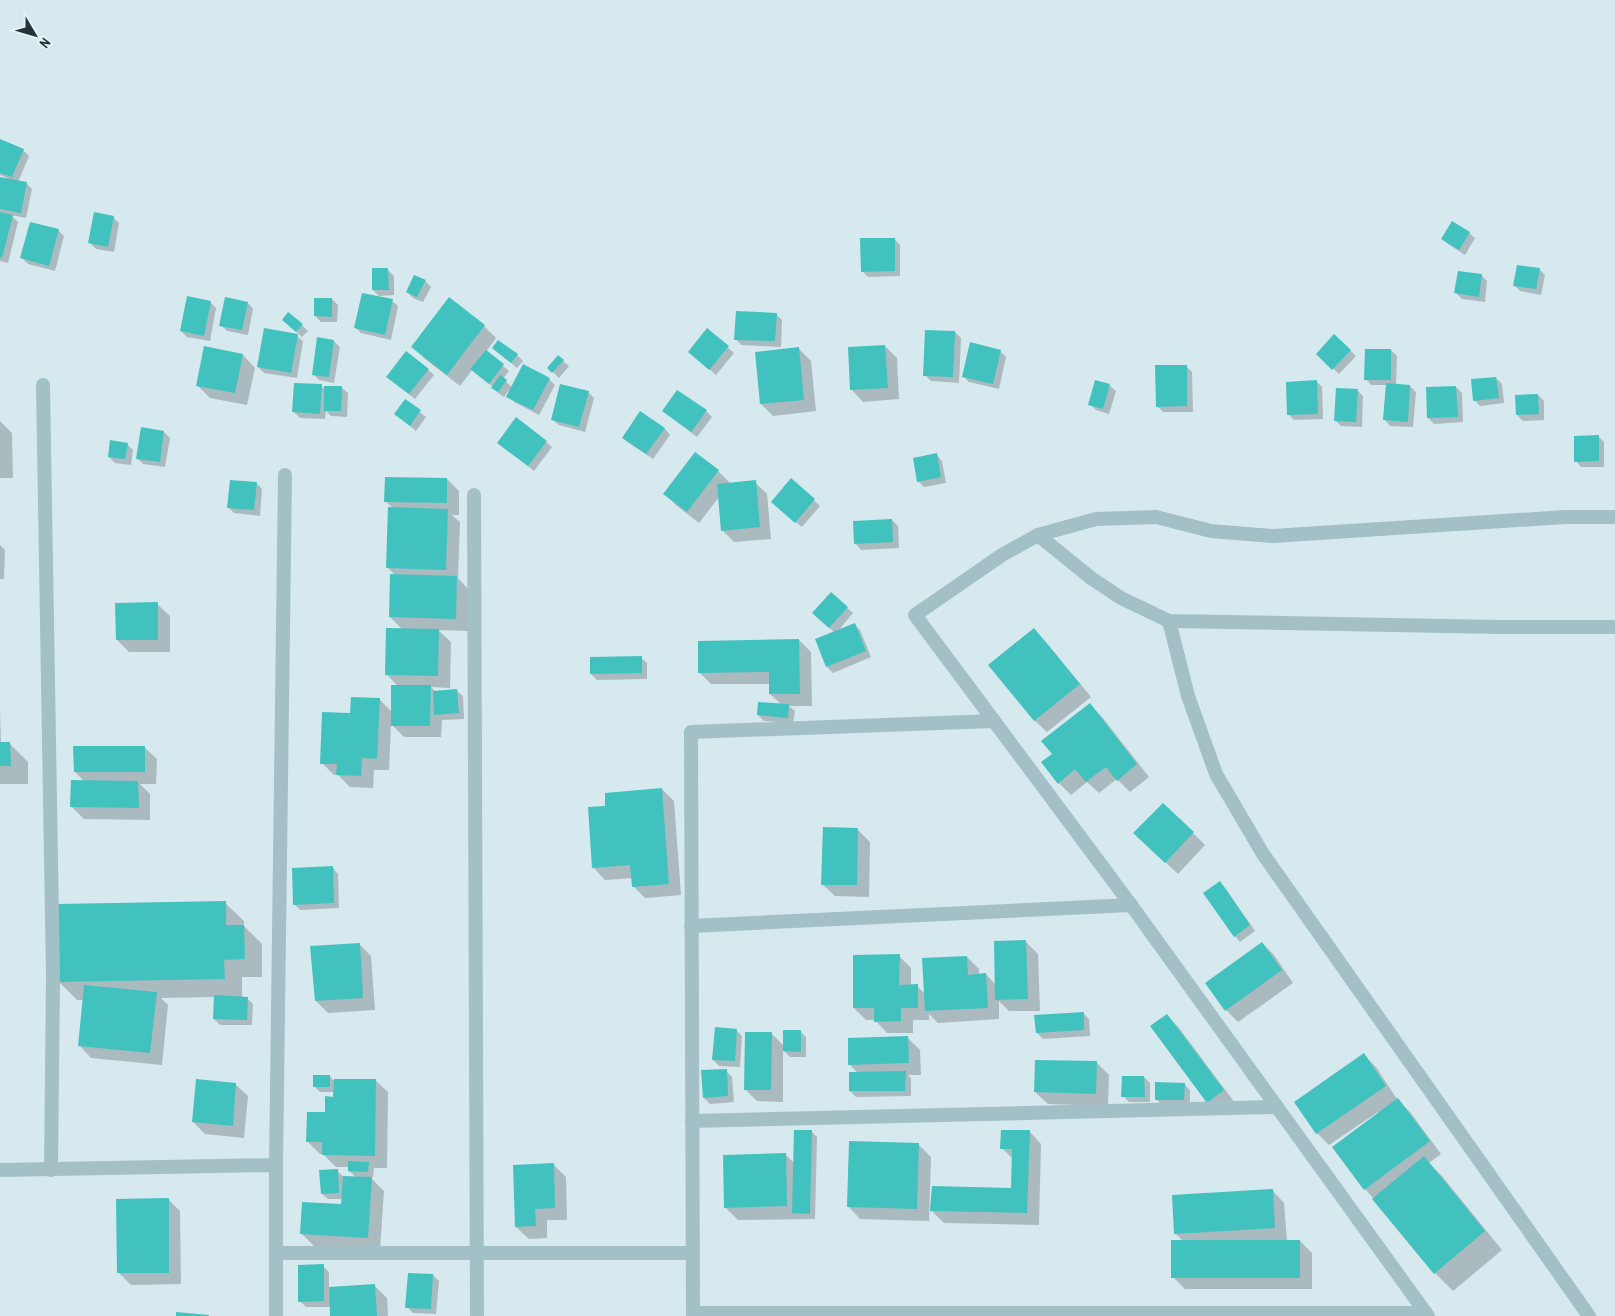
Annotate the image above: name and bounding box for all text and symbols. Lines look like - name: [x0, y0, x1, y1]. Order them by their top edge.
- north arrow: [10, 10, 60, 60]
- text: N: [36, 34, 55, 52]

